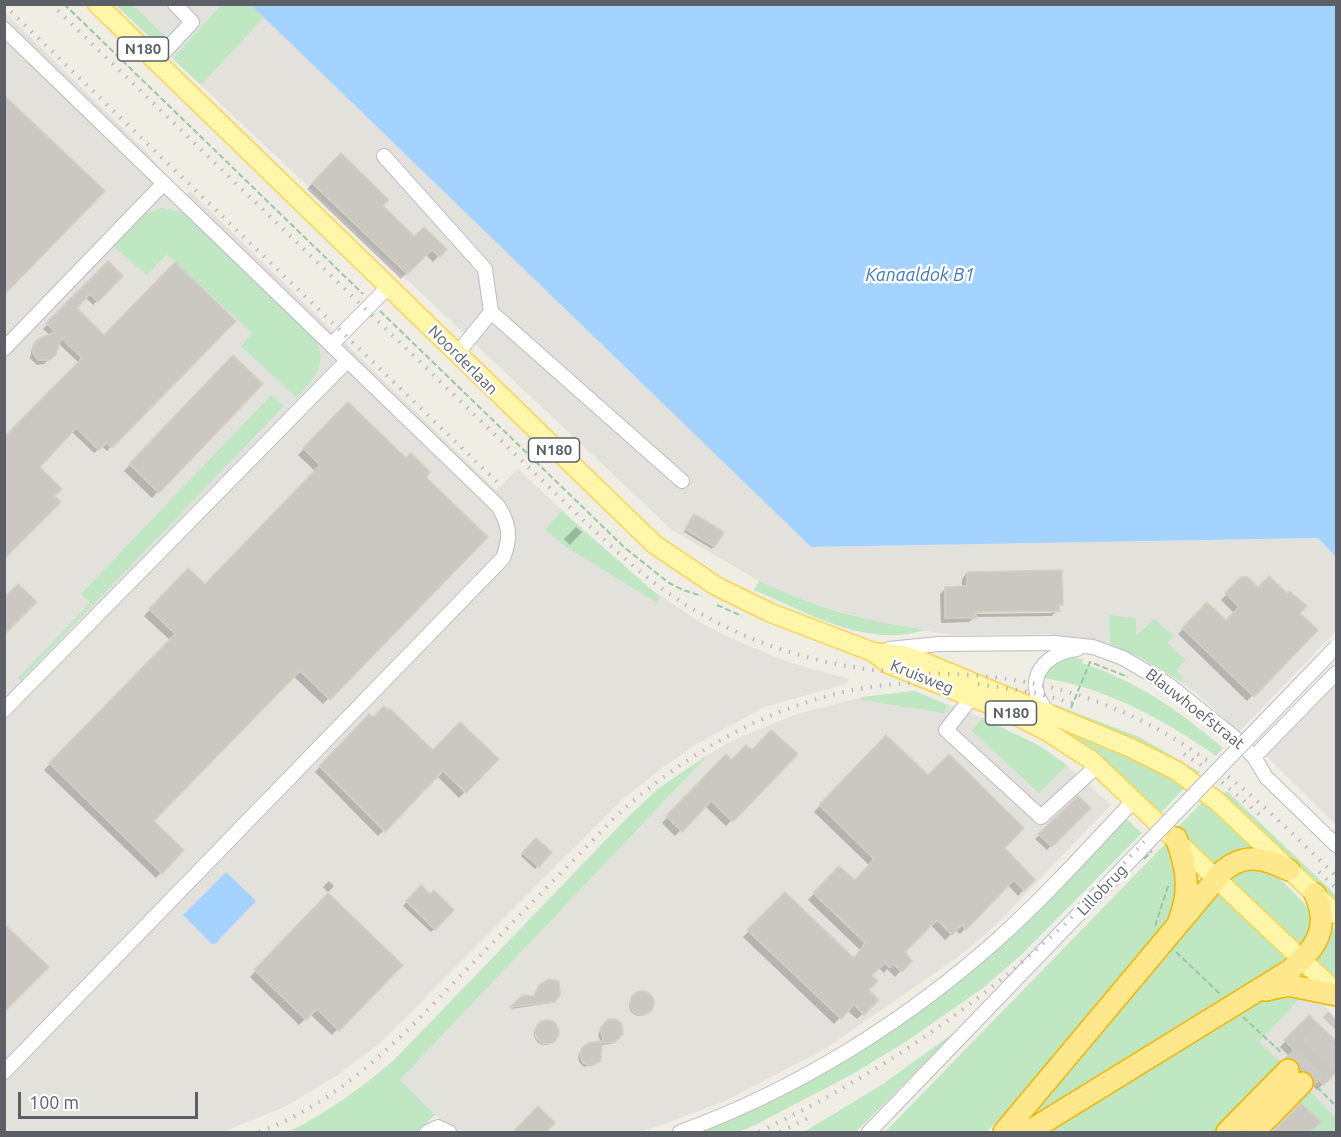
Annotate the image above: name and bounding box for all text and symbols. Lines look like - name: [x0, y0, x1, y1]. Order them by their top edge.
- road number: N180: [118, 37, 168, 61]
- water label: Kanaaldok B1: [866, 264, 974, 286]
- street label: Noorderlaan: [424, 321, 502, 399]
- road number: N180: [528, 438, 580, 462]
- street label: Kruisweg: [888, 656, 956, 698]
- street label: Blauwhoefstraat: [1142, 665, 1248, 753]
- road number: N180: [986, 701, 1036, 725]
- street label: Lillobrug: [1073, 860, 1131, 920]
- scale bar: [21, 1080, 201, 1118]
- text: 100 m: [29, 1092, 79, 1112]

